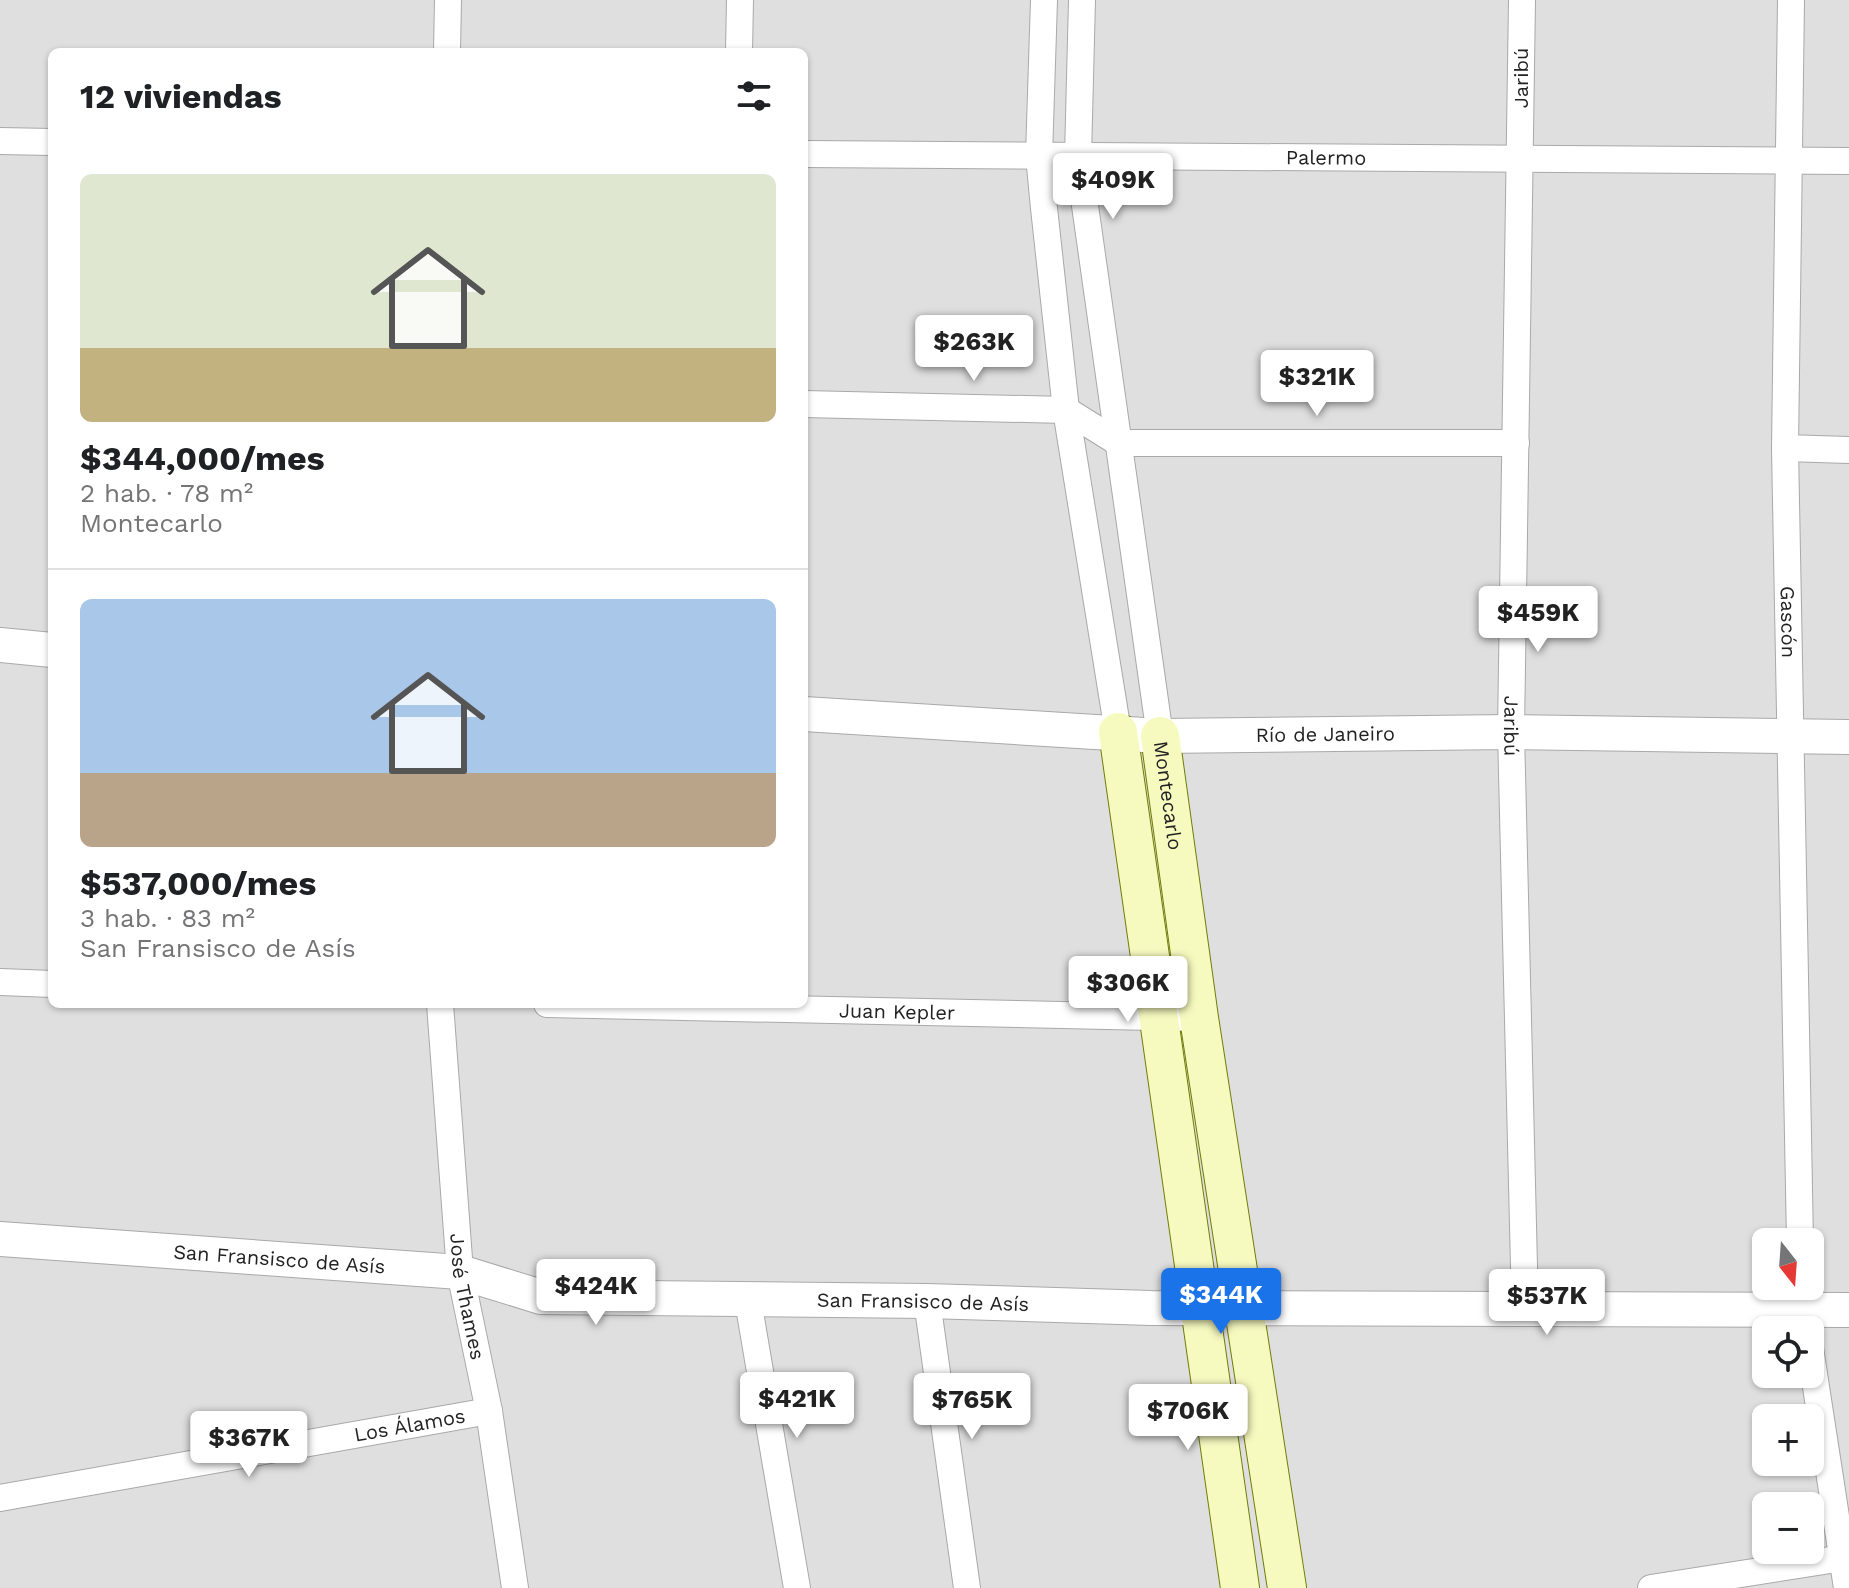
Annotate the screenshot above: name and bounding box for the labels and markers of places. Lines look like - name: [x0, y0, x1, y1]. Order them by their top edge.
- pin: $409K: [1057, 153, 1169, 221]
- pin: $263K: [918, 315, 1030, 383]
- pin: $321K: [1261, 350, 1373, 418]
- pin: $459K: [1482, 586, 1594, 654]
- pin: $306K: [1072, 956, 1184, 1024]
- pin: $424K: [540, 1259, 652, 1327]
- pin: $344K: [1165, 1268, 1277, 1336]
- pin: $537K: [1491, 1269, 1603, 1337]
- pin: $421K: [741, 1372, 853, 1440]
- pin: $765K: [916, 1373, 1028, 1441]
- pin: $706K: [1132, 1384, 1244, 1452]
- pin: $367K: [193, 1411, 305, 1479]

